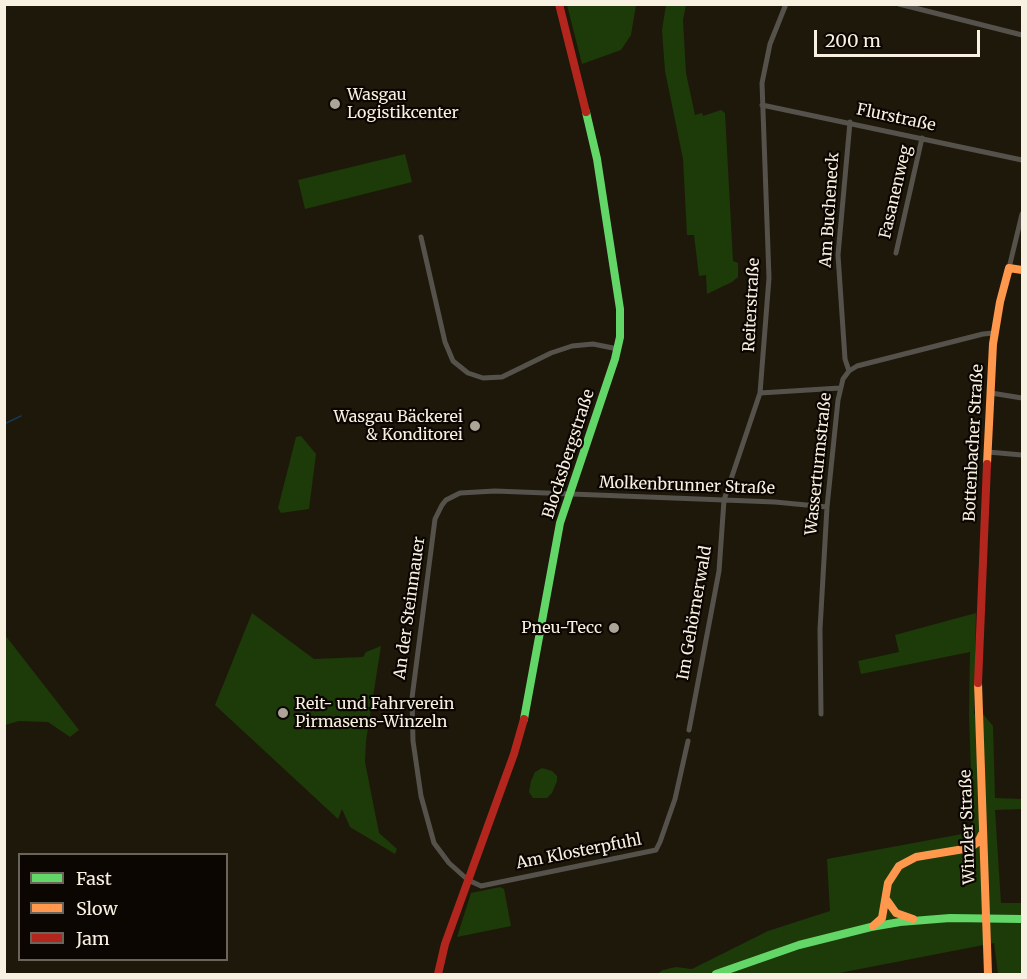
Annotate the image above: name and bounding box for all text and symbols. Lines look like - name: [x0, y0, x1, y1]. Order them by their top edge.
- scale bar: [817, 18, 984, 56]
- text: 200 m: [825, 29, 881, 52]
- place label: Wasgau Logistikcenter: [347, 85, 459, 123]
- marker: Wasgau Logistikcenter: [328, 97, 342, 111]
- street label: Flurstraße: [855, 100, 937, 136]
- street label: Fasanenweg: [876, 143, 916, 241]
- street label: Am Bucheneck: [816, 152, 844, 268]
- street label: Reiterstraße: [740, 257, 764, 353]
- street label: Bottenbacher Straße: [960, 364, 988, 522]
- street label: Blocksbergstraße: [539, 387, 599, 521]
- street label: Wasserturmstraße: [802, 392, 836, 536]
- place label: Wasgau Bäckerei & Konditorei: [333, 407, 463, 445]
- marker: Wasgau Bäckerei & Konditorei: [468, 419, 482, 433]
- street label: Molkenbrunner Straße: [599, 473, 775, 499]
- street label: An der Steinmauer: [390, 535, 430, 681]
- street label: Im Gehörnerwald: [674, 544, 716, 682]
- place label: Pneu-Tecc: [521, 618, 602, 638]
- marker: Pneu-Tecc: [607, 621, 621, 635]
- place label: Reit- und Fahrverein Pirmasens-Winzeln: [295, 694, 454, 732]
- marker: Reit- und Fahrverein Pirmasens-Winzeln: [276, 706, 290, 720]
- street label: Winzler Straße: [956, 769, 980, 885]
- street label: Am Klosterpfuhl: [515, 830, 643, 874]
- legend: [18, 853, 228, 961]
- text: Fast: [76, 867, 112, 890]
- text: Slow: [76, 897, 118, 920]
- text: Jam: [76, 927, 110, 950]

